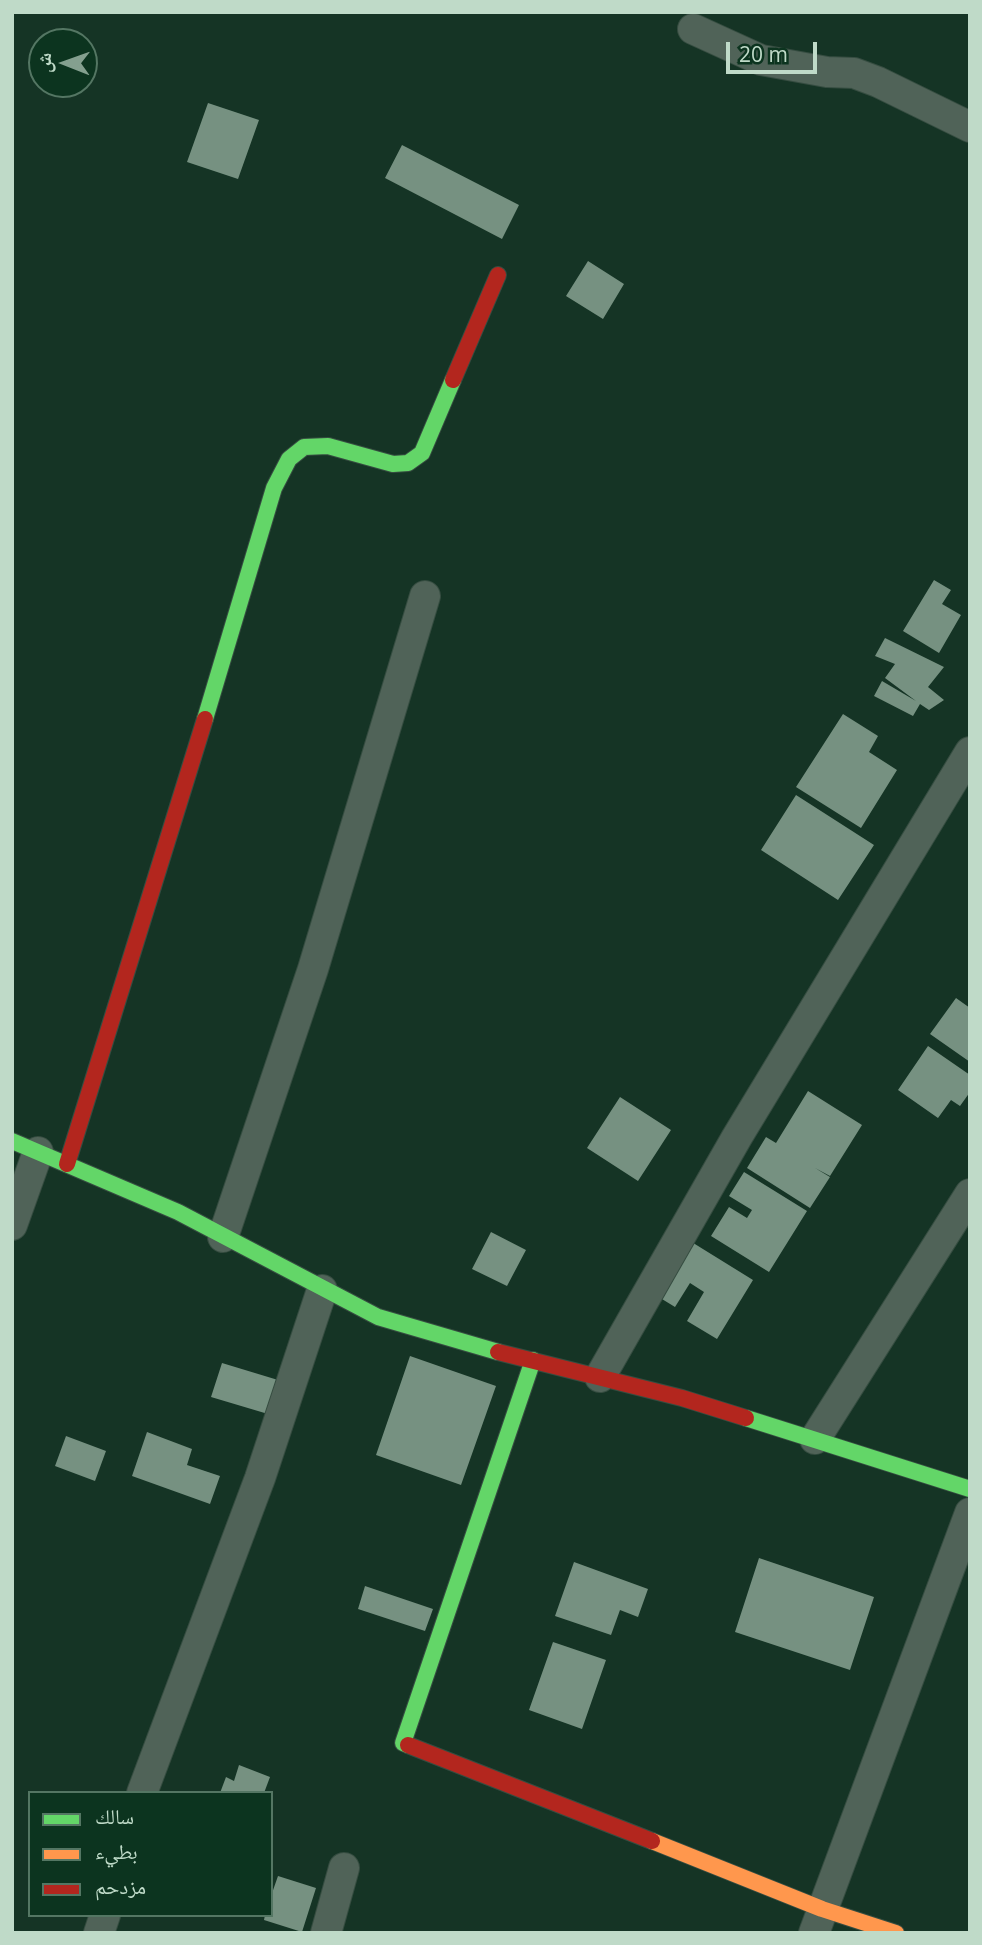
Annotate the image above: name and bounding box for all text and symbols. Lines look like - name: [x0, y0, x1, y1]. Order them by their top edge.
- north arrow: [28, 28, 98, 98]
- scale bar: [730, 28, 821, 72]
- text: 20 m: [739, 40, 788, 68]
- text: ش: [31, 52, 57, 73]
- legend: [28, 1791, 273, 1917]
- text: سالك: [95, 1802, 134, 1830]
- text: بطيء: [95, 1837, 138, 1865]
- text: مزدحم: [95, 1872, 146, 1900]

